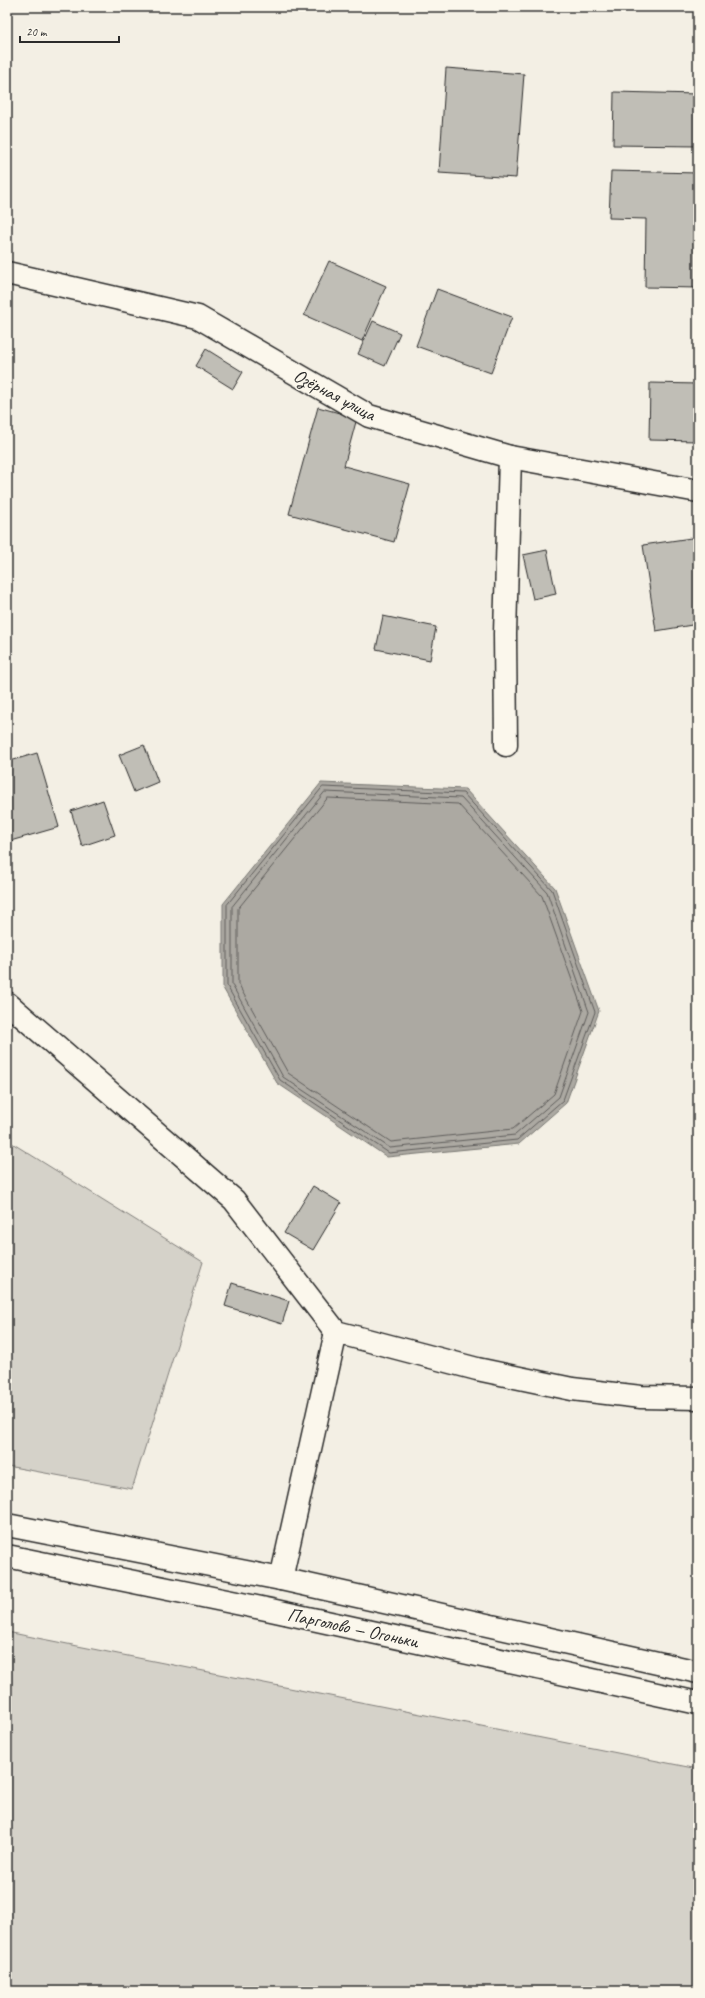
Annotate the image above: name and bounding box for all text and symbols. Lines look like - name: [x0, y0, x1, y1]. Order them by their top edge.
- scale bar: [20, 18, 119, 44]
- text: 20 m: [26, 24, 48, 40]
- street label: Озёрная улица: [289, 363, 381, 427]
- street label: Парголово — Огоньки: [285, 1602, 422, 1654]

